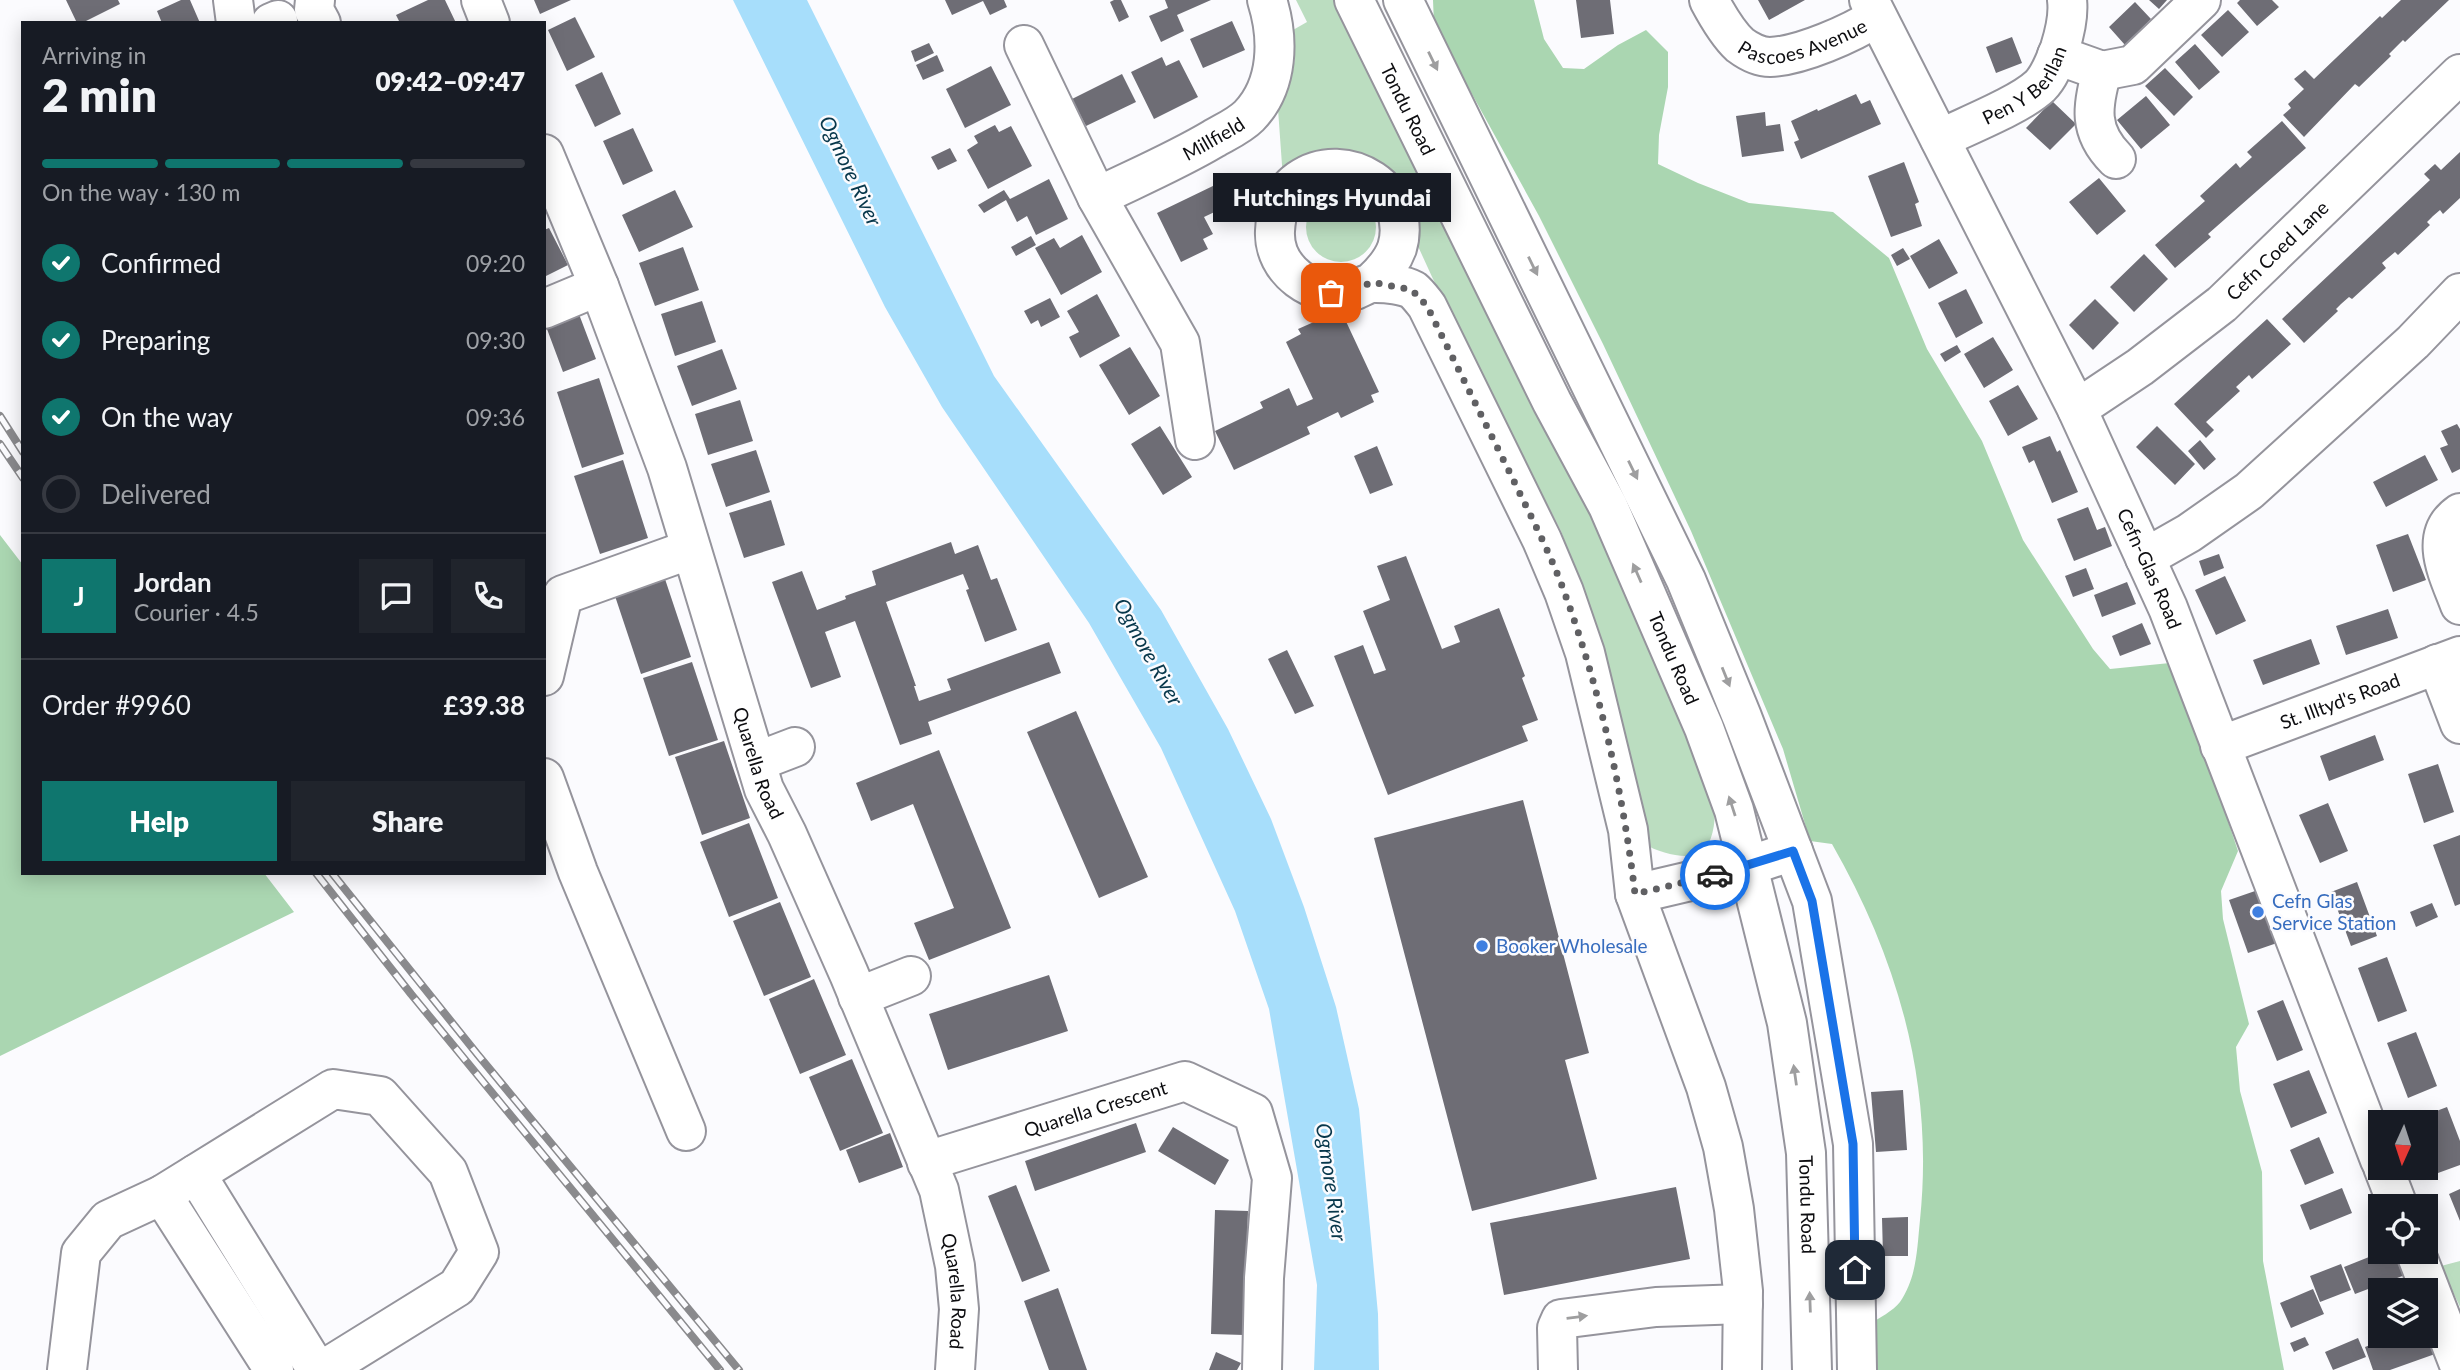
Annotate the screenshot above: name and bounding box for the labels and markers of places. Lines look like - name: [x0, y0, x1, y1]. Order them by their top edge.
- callout: Hutchings Hyundai: [1212, 174, 1450, 223]
- pin: [1301, 263, 1361, 323]
- place label: Cefn Glas Service Station: [2272, 889, 2396, 934]
- marker: Cefn Glas Service Station: [2250, 904, 2266, 920]
- place label: Booker Wholesale: [1496, 934, 1648, 957]
- marker: Booker Wholesale: [1474, 938, 1490, 954]
- pin: [1825, 1240, 1885, 1300]

